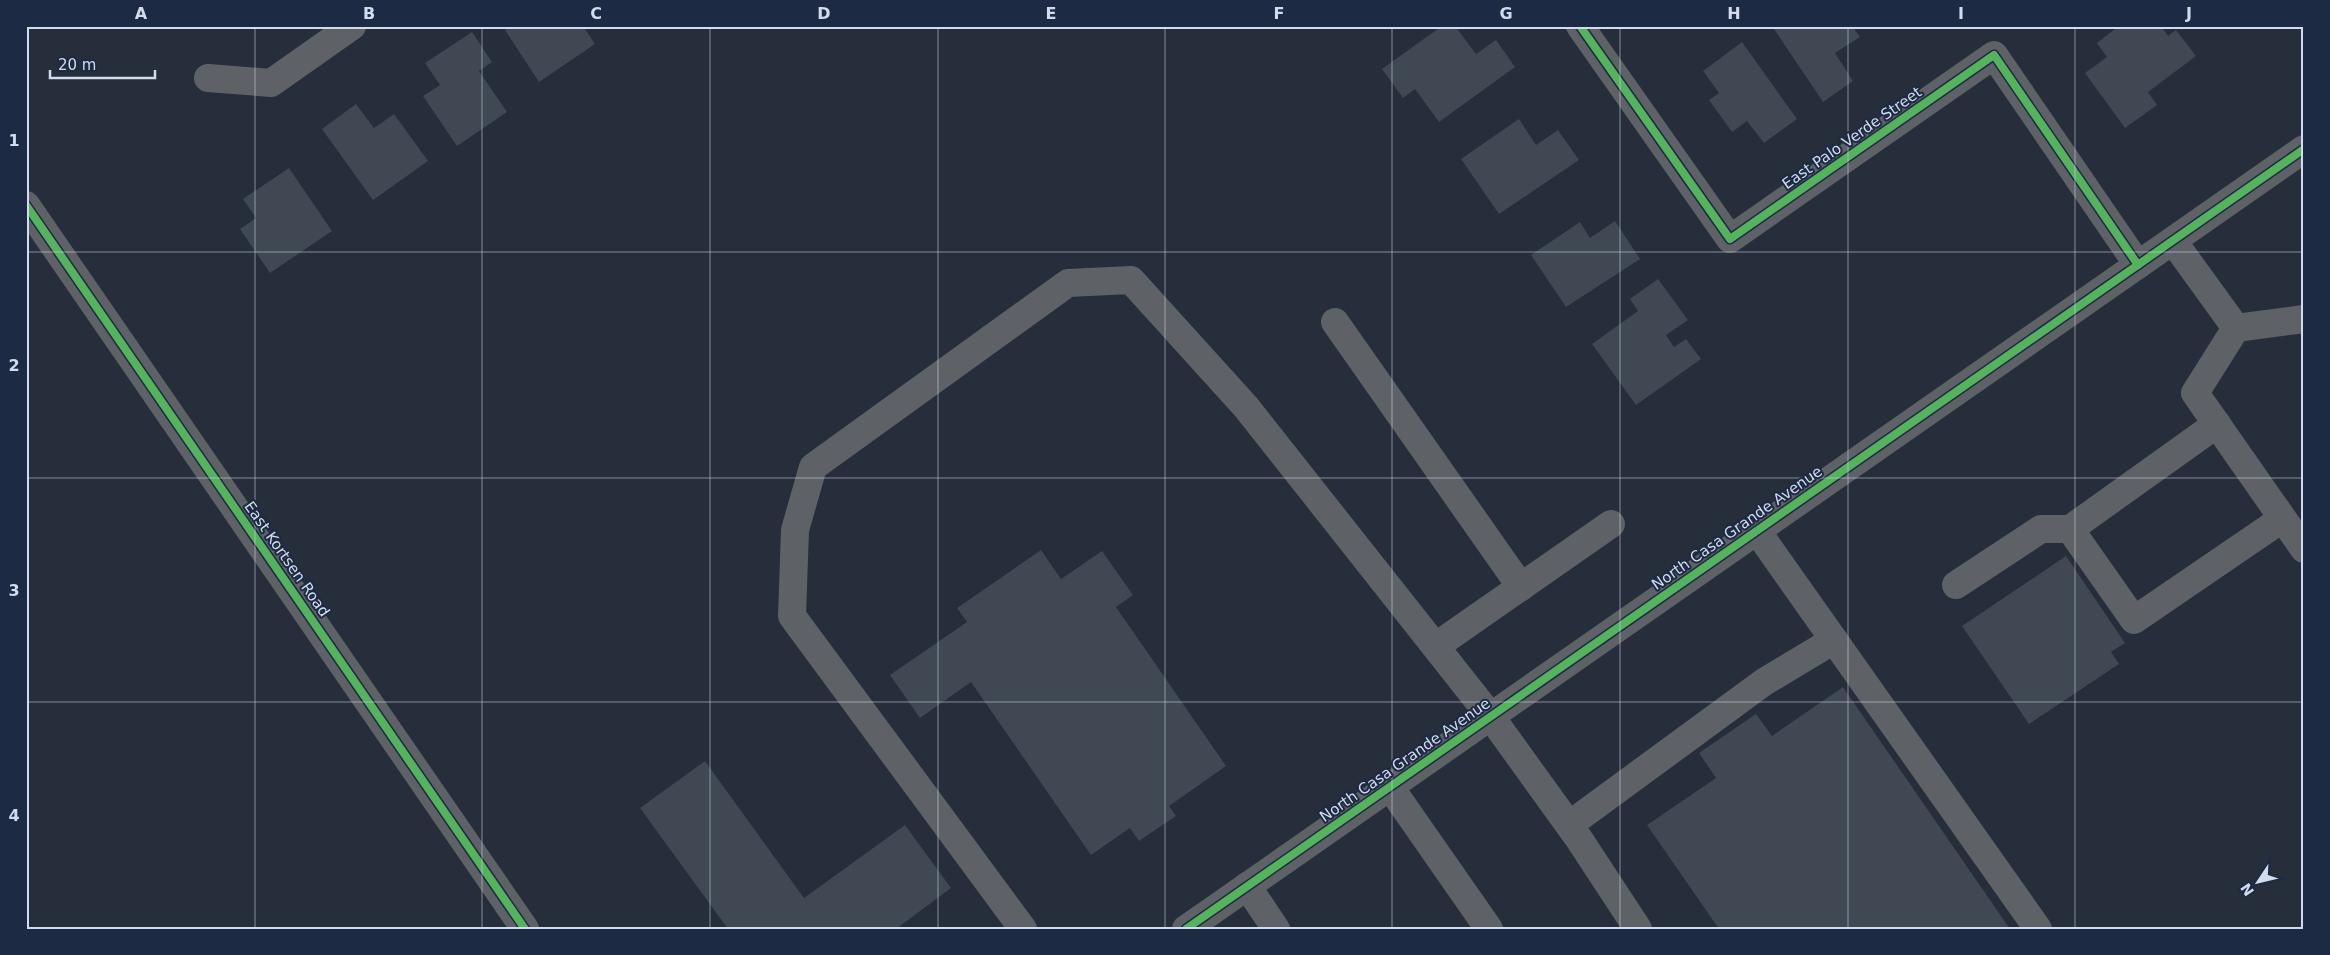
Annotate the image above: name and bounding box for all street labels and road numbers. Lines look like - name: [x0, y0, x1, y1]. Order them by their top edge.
- street label: East Palo Verde Street: [1779, 83, 1925, 193]
- street label: North Casa Grande Avenue: [1648, 462, 1826, 594]
- street label: East Kortsen Road: [241, 498, 333, 620]
- street label: North Casa Grande Avenue: [1316, 694, 1494, 826]

